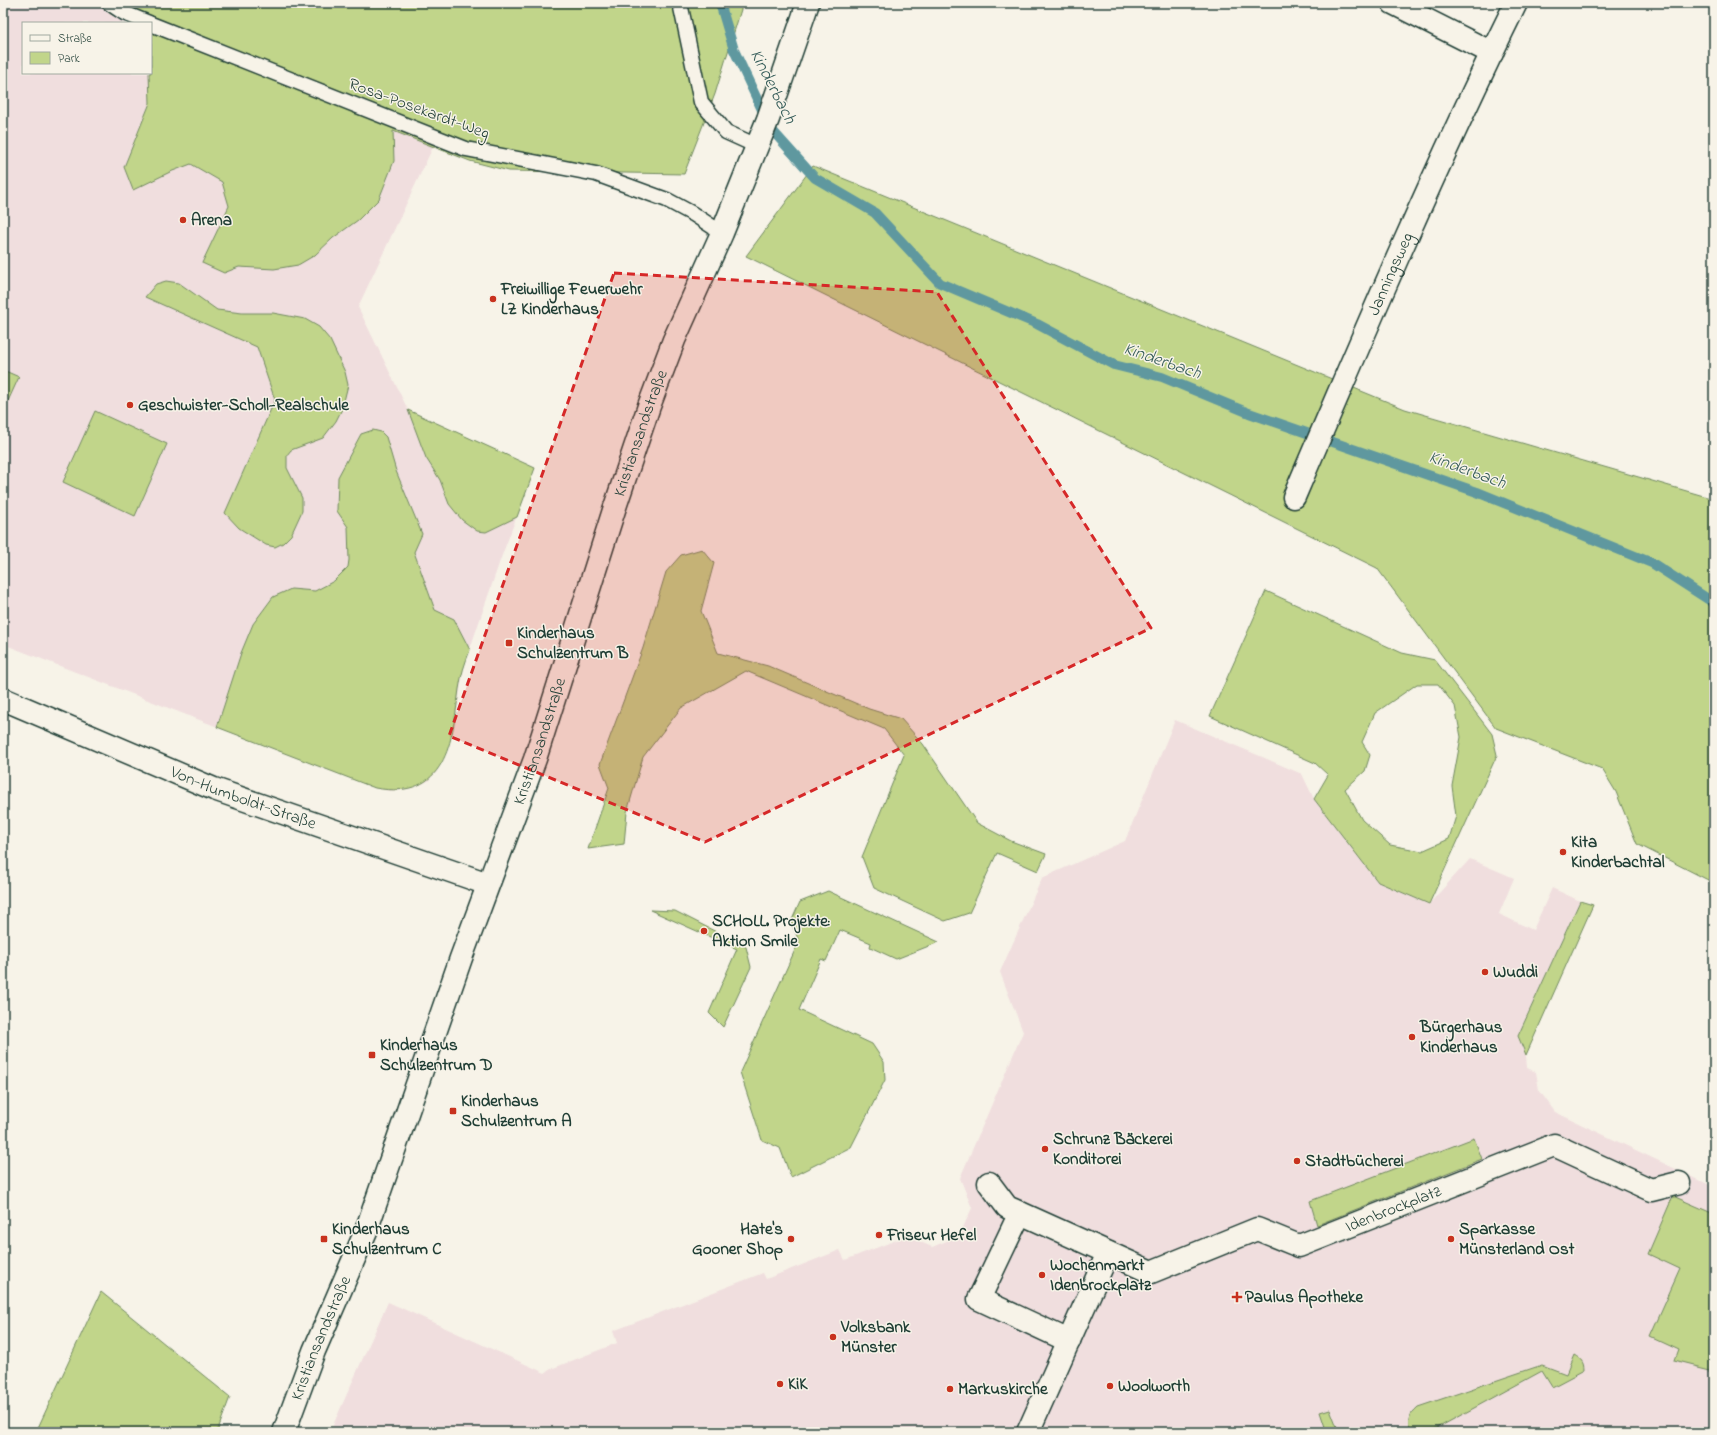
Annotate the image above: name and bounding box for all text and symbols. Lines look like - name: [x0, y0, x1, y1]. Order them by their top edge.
- legend: [22, 22, 152, 74]
- text: Straße: [58, 30, 92, 48]
- water label: Kinderbach: [742, 45, 802, 129]
- text: Park: [58, 50, 80, 68]
- street label: Rosa-Posekardt-Weg: [344, 72, 493, 148]
- place label: Arena: [191, 208, 232, 233]
- marker: Arena: [178, 215, 188, 225]
- street label: Janningsweg: [1361, 228, 1422, 319]
- place label: Freiwillige Feuerwehr LZ Kinderhaus: [500, 277, 643, 322]
- marker: Freiwillige Feuerwehr LZ Kinderhaus: [488, 294, 498, 304]
- water label: Kinderbach: [1120, 337, 1205, 388]
- street label: Kristiansandstraße: [607, 366, 674, 500]
- place label: Geschwister-Scholl-Realschule: [138, 393, 350, 418]
- marker: Geschwister-Scholl-Realschule: [125, 400, 135, 410]
- water label: Kinderbach: [1425, 445, 1510, 497]
- place label: Kinderhaus Schulzentrum B: [517, 621, 629, 666]
- marker: Kinderhaus Schulzentrum B: [504, 638, 514, 648]
- street label: Kristiansandstraße: [507, 674, 573, 808]
- street label: Von-Humboldt-Straße: [166, 759, 320, 836]
- place label: Kita Kinderbachtal: [1571, 830, 1665, 875]
- marker: Kita Kinderbachtal: [1558, 847, 1568, 857]
- place label: SCHOLL. Projekte: Aktion Smile: [712, 909, 830, 954]
- marker: SCHOLL. Projekte: Aktion Smile: [699, 926, 709, 936]
- place label: Wuddi: [1493, 960, 1538, 985]
- marker: Wuddi: [1480, 967, 1490, 977]
- place label: Bürgerhaus Kinderhaus: [1419, 1015, 1503, 1060]
- marker: Bürgerhaus Kinderhaus: [1407, 1032, 1417, 1042]
- place label: Kinderhaus Schulzentrum D: [380, 1033, 493, 1078]
- marker: Kinderhaus Schulzentrum D: [367, 1050, 377, 1060]
- place label: Kinderhaus Schulzentrum A: [461, 1089, 572, 1134]
- marker: Kinderhaus Schulzentrum A: [448, 1106, 458, 1116]
- place label: Schrunz Bäckerei Konditorei: [1053, 1127, 1173, 1172]
- marker: Schrunz Bäckerei Konditorei: [1040, 1144, 1050, 1154]
- place label: Stadtbücherei: [1305, 1149, 1404, 1174]
- marker: Stadtbücherei: [1292, 1156, 1302, 1166]
- street label: Idenbrockplatz: [1341, 1178, 1446, 1239]
- place label: Kinderhaus Schulzentrum C: [332, 1217, 442, 1262]
- place label: Hate's Gooner Shop: [692, 1217, 783, 1262]
- place label: Sparkasse Münsterland Ost: [1459, 1217, 1575, 1262]
- place label: Friseur Hefel: [886, 1223, 976, 1248]
- marker: Friseur Hefel: [874, 1230, 884, 1240]
- marker: Kinderhaus Schulzentrum C: [319, 1234, 329, 1244]
- marker: Hate's Gooner Shop: [786, 1234, 796, 1244]
- marker: Sparkasse Münsterland Ost: [1446, 1234, 1456, 1244]
- place label: Wochenmarkt Idenbrockplatz: [1050, 1253, 1152, 1298]
- marker: Wochenmarkt Idenbrockplatz: [1037, 1270, 1047, 1280]
- street label: Kristiansandstraße: [284, 1271, 358, 1404]
- place label: Paulus Apotheke: [1245, 1285, 1365, 1310]
- marker: Paulus Apotheke: [1232, 1292, 1242, 1302]
- place label: Volksbank Münster: [840, 1315, 911, 1360]
- marker: Volksbank Münster: [828, 1332, 838, 1342]
- place label: KiK: [788, 1372, 808, 1397]
- place label: Woolworth: [1118, 1374, 1190, 1399]
- place label: Markuskirche: [958, 1377, 1049, 1402]
- marker: KiK: [775, 1379, 785, 1389]
- marker: Woolworth: [1105, 1381, 1115, 1391]
- marker: Markuskirche: [945, 1384, 955, 1394]

